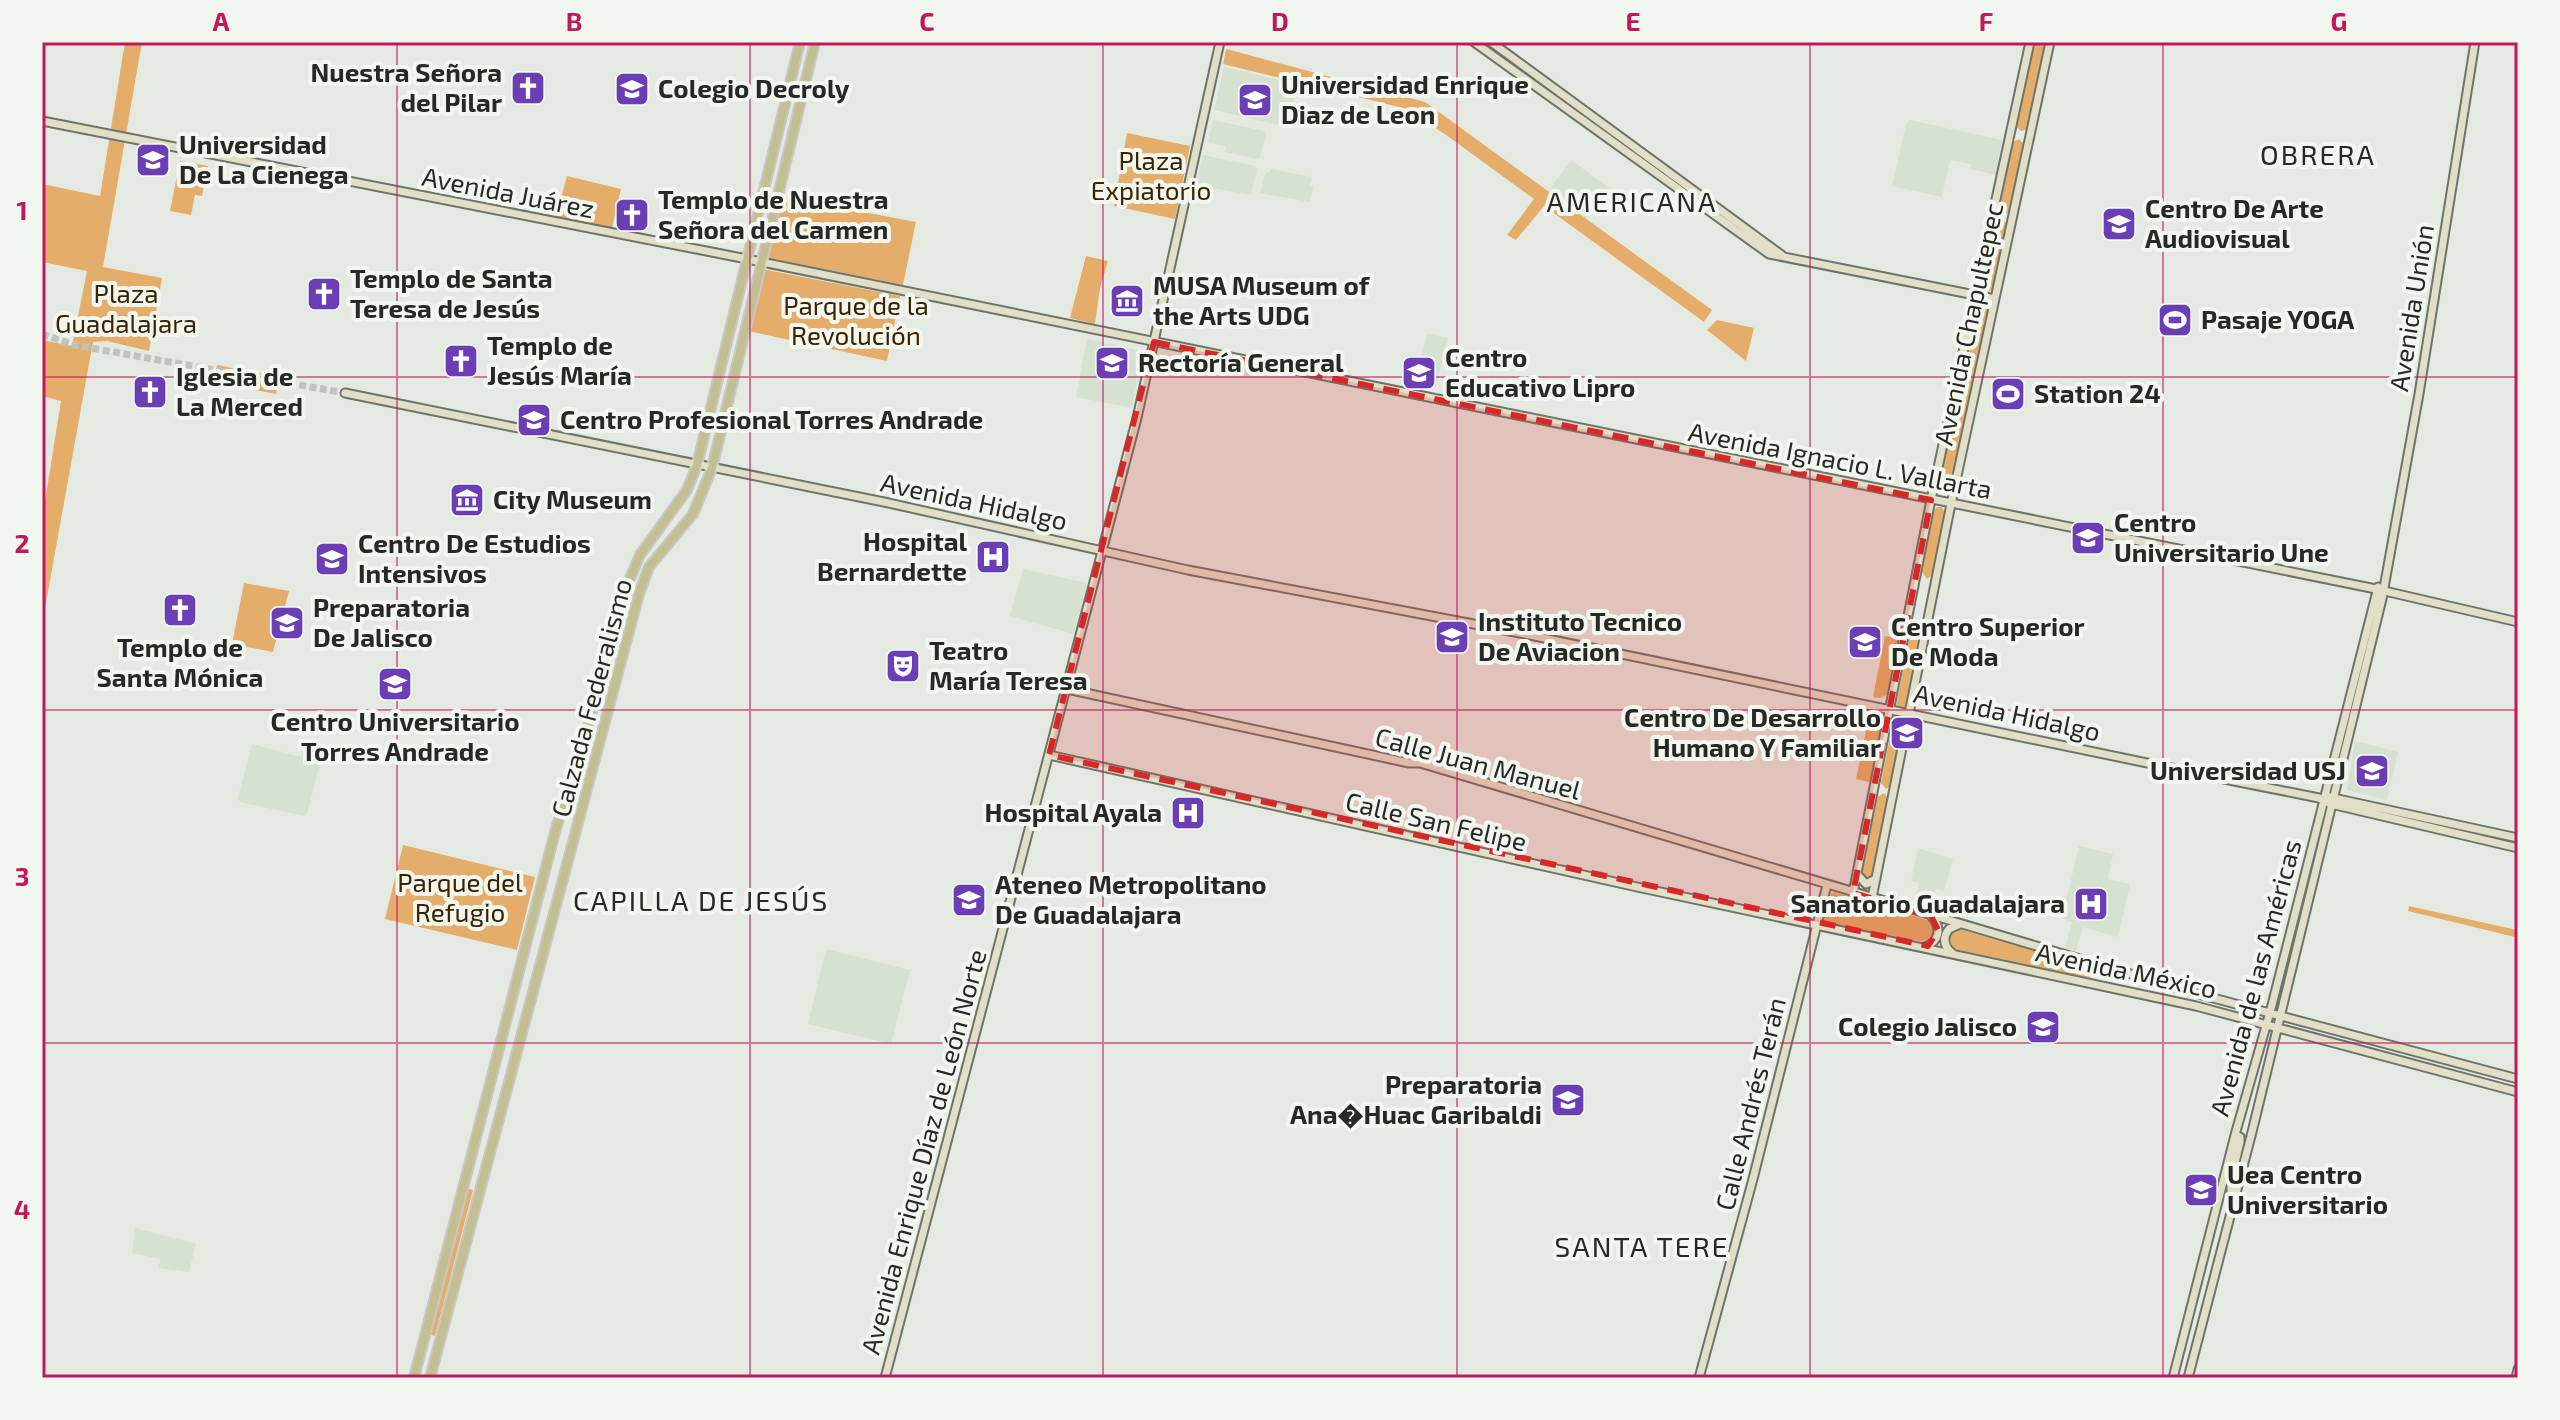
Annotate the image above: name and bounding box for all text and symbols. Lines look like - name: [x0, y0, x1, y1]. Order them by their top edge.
- text: A: [213, 5, 230, 36]
- text: B: [566, 5, 582, 36]
- text: C: [919, 5, 935, 36]
- text: D: [1271, 5, 1289, 36]
- text: E: [1625, 5, 1641, 36]
- text: F: [1979, 5, 1993, 36]
- text: G: [2331, 5, 2347, 36]
- place label: Nuestra Señora del Pilar: [311, 56, 502, 117]
- place label: Universidad Enrique Diaz de Leon: [1281, 68, 1529, 129]
- church icon: Nuestra Señora del Pilar: [509, 69, 547, 107]
- school or university icon: Colegio Decroly: [613, 70, 651, 108]
- place label: Colegio Decroly: [658, 72, 850, 104]
- school or university icon: Universidad Enrique Diaz de Leon: [1236, 81, 1274, 119]
- place label: Universidad De La Cienega: [179, 128, 349, 189]
- district label: OBRERA: [2260, 137, 2376, 171]
- school or university icon: Universidad De La Cienega: [134, 141, 172, 179]
- park label: Plaza Expiatorio: [1091, 144, 1211, 205]
- street label: Avenida Juárez: [420, 160, 597, 223]
- place label: Templo de Nuestra Señora del Carmen: [658, 183, 889, 244]
- district label: AMERICANA: [1547, 184, 1717, 218]
- place label: Centro De Arte Audiovisual: [2145, 192, 2324, 253]
- text: 1: [16, 194, 28, 225]
- church icon: Templo de Nuestra Señora del Carmen: [613, 196, 651, 234]
- street label: Avenida Chapultepec: [1927, 200, 2008, 448]
- school or university icon: Centro De Arte Audiovisual: [2100, 205, 2138, 243]
- street label: Avenida Unión: [2382, 222, 2439, 393]
- place label: Templo de Santa Teresa de Jesús: [350, 262, 553, 323]
- place label: MUSA Museum of the Arts UDG: [1153, 269, 1371, 330]
- church icon: Templo de Santa Teresa de Jesús: [305, 275, 343, 313]
- park label: Plaza Guadalajara: [55, 277, 197, 338]
- museum icon: MUSA Museum of the Arts UDG: [1108, 282, 1146, 320]
- park label: Parque de la Revolución: [783, 289, 929, 350]
- sports icon: Pasaje YOGA: [2156, 301, 2194, 339]
- place label: Pasaje YOGA: [2201, 303, 2354, 334]
- place label: Templo de Jesús María: [487, 329, 632, 390]
- place label: Centro Educativo Lipro: [1445, 341, 1635, 402]
- church icon: Templo de Jesús María: [442, 342, 480, 380]
- school or university icon: Rectoría General: [1093, 344, 1131, 382]
- place label: Rectoría General: [1138, 346, 1344, 377]
- school or university icon: Centro Educativo Lipro: [1400, 354, 1438, 392]
- place label: Iglesia de La Merced: [176, 360, 303, 421]
- church icon: Iglesia de La Merced: [131, 373, 169, 411]
- sports icon: Station 24: [1989, 375, 2027, 413]
- place label: Station 24: [2034, 377, 2161, 408]
- school or university icon: Centro Profesional Torres Andrade: [515, 401, 553, 439]
- place label: Centro Profesional Torres Andrade: [560, 403, 983, 434]
- street label: Avenida Ignacio L. Vallarta: [1686, 415, 1995, 504]
- street label: Avenida Hidalgo: [878, 466, 1070, 535]
- museum icon: City Museum: [448, 481, 486, 519]
- place label: City Museum: [493, 483, 652, 515]
- place label: Centro Universitario Une: [2114, 506, 2329, 567]
- school or university icon: Centro Universitario Une: [2069, 519, 2107, 557]
- place label: Hospital Bernardette: [817, 525, 967, 586]
- text: 2: [14, 527, 30, 558]
- place label: Centro De Estudios Intensivos: [358, 527, 591, 588]
- hospital icon: Hospital Bernardette: [974, 538, 1012, 576]
- school or university icon: Centro De Estudios Intensivos: [313, 540, 351, 578]
- street label: Calzada Federalismo: [544, 575, 637, 820]
- church icon: Templo de Santa Mónica: [161, 591, 199, 629]
- place label: Preparatoria De Jalisco: [313, 591, 470, 652]
- school or university icon: Preparatoria De Jalisco: [268, 604, 306, 642]
- place label: Instituto Tecnico De Aviacion: [1478, 605, 1682, 666]
- place label: Centro Superior De Moda: [1891, 610, 2085, 671]
- school or university icon: Instituto Tecnico De Aviacion: [1433, 618, 1471, 656]
- school or university icon: Centro Superior De Moda: [1846, 623, 1884, 661]
- place label: Templo de Santa Mónica: [97, 631, 263, 692]
- place label: Teatro María Teresa: [929, 634, 1088, 695]
- theatre icon: Teatro María Teresa: [884, 647, 922, 685]
- school or university icon: Centro Universitario Torres Andrade: [376, 665, 414, 703]
- street label: Avenida Hidalgo: [1911, 677, 2103, 746]
- place label: Centro De Desarrollo Humano Y Familiar: [1624, 701, 1881, 762]
- place label: Centro Universitario Torres Andrade: [270, 705, 520, 766]
- school or university icon: Centro De Desarrollo Humano Y Familiar: [1888, 714, 1926, 752]
- street label: Calle Juan Manuel: [1372, 720, 1585, 805]
- school or university icon: Universidad USJ: [2353, 752, 2391, 790]
- place label: Universidad USJ: [2150, 754, 2346, 785]
- street label: Calle San Felipe: [1343, 785, 1530, 856]
- hospital icon: Hospital Ayala: [1169, 794, 1207, 832]
- place label: Hospital Ayala: [985, 796, 1162, 828]
- street label: Avenida de las Américas: [2203, 836, 2306, 1119]
- text: 3: [15, 860, 29, 891]
- park label: Parque del Refugio: [397, 866, 523, 927]
- place label: Ateneo Metropolitano De Guadalajara: [995, 868, 1267, 929]
- school or university icon: Ateneo Metropolitano De Guadalajara: [950, 881, 988, 919]
- district label: CAPILLA DE JESÚS: [573, 883, 829, 917]
- hospital icon: Sanatorio Guadalajara: [2072, 885, 2110, 923]
- place label: Sanatorio Guadalajara: [1791, 887, 2065, 918]
- street label: Avenida México: [2033, 935, 2220, 1004]
- street label: Avenida Enrique Díaz de León Norte: [854, 946, 992, 1357]
- street label: Calle Andrés Terán: [1708, 994, 1791, 1213]
- school or university icon: Colegio Jalisco: [2024, 1008, 2062, 1046]
- place label: Colegio Jalisco: [1838, 1010, 2017, 1041]
- place label: Preparatoria Ana�Huac Garibaldi: [1290, 1068, 1542, 1129]
- school or university icon: Preparatoria Ana�Huac Garibaldi: [1549, 1081, 1587, 1119]
- place label: Uea Centro Universitario: [2227, 1158, 2388, 1219]
- school or university icon: Uea Centro Universitario: [2182, 1171, 2220, 1209]
- text: 4: [14, 1193, 30, 1224]
- district label: SANTA TERE: [1555, 1229, 1729, 1263]

